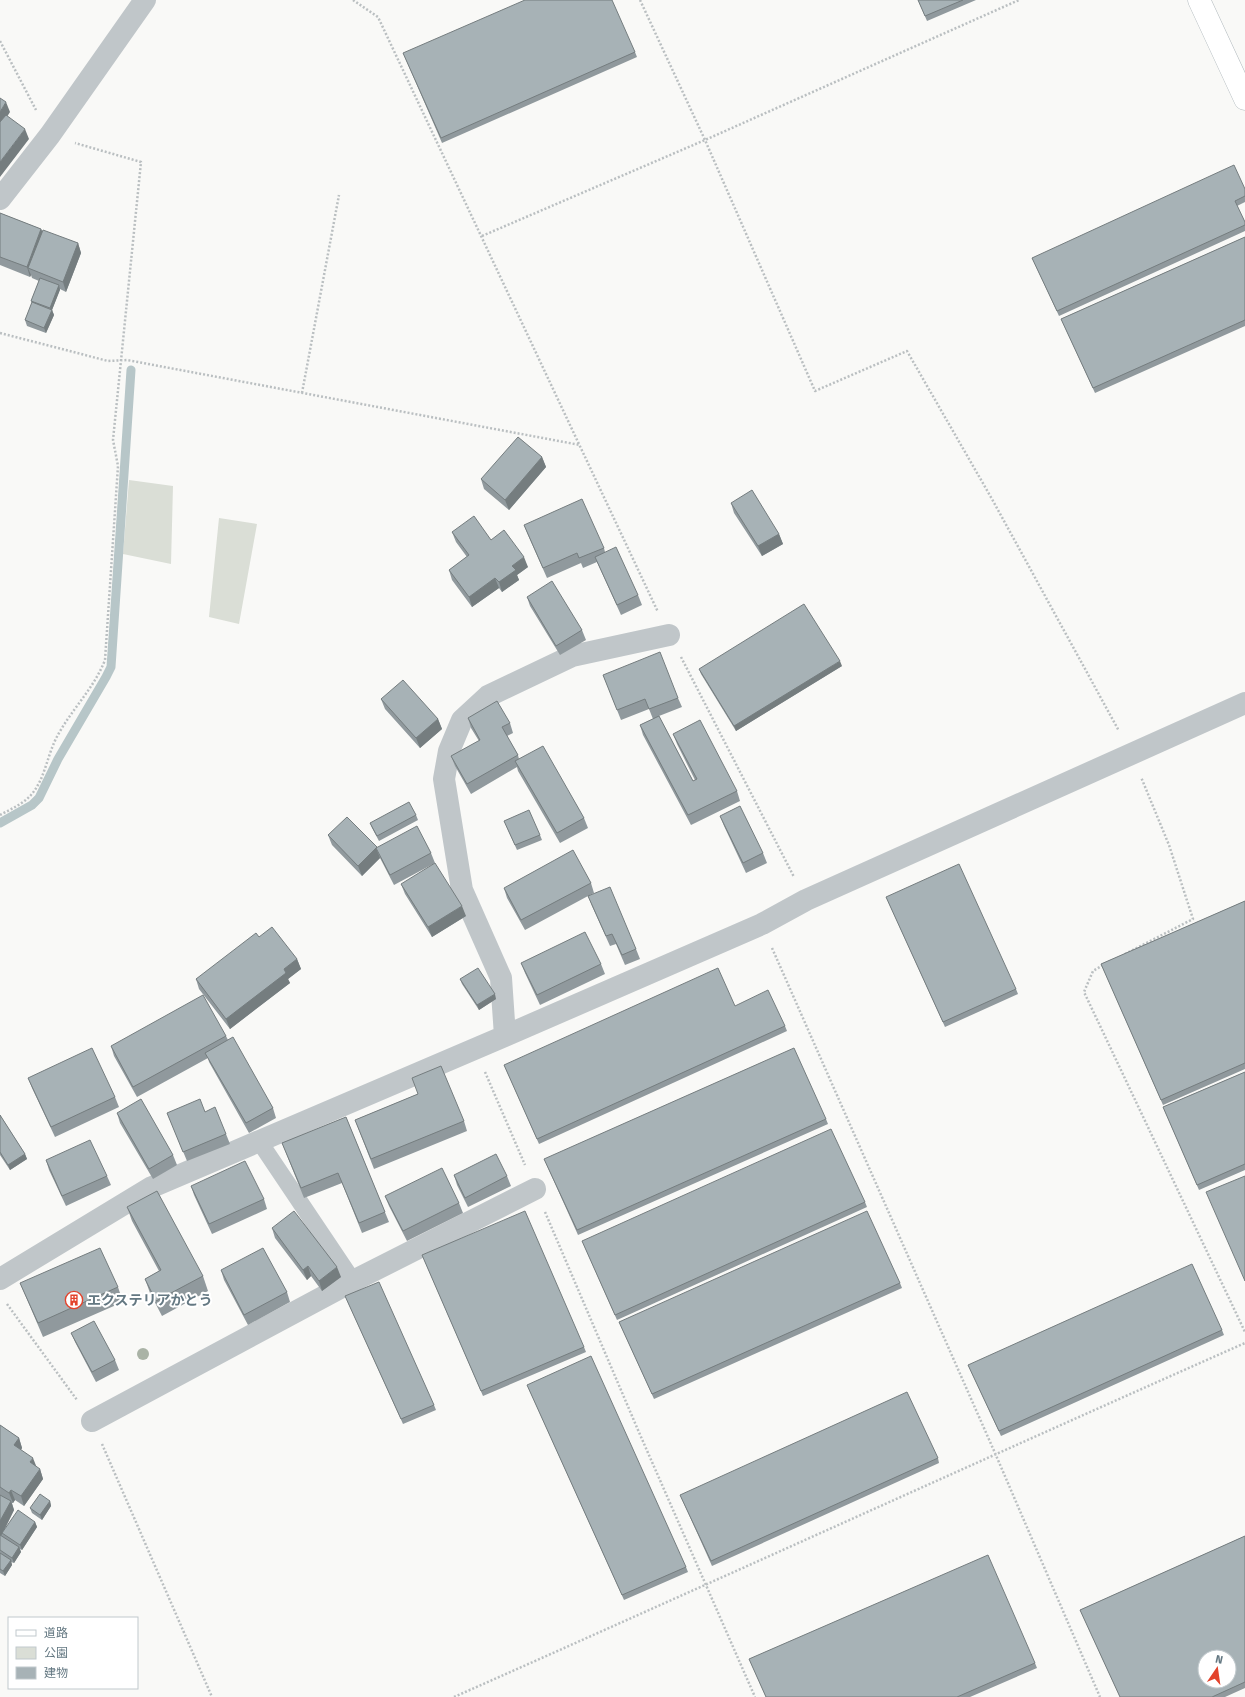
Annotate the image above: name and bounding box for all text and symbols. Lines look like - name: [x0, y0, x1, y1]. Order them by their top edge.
- building icon: エクステリアかとう: [64, 1290, 84, 1310]
- place label: エクステリアかとう: [87, 1292, 213, 1309]
- legend: [8, 1617, 138, 1689]
- text: 道路: [44, 1626, 68, 1640]
- text: 公園: [44, 1646, 68, 1660]
- north arrow: [1197, 1649, 1237, 1689]
- text: N: [1214, 1653, 1224, 1667]
- text: 建物: [44, 1666, 68, 1680]

